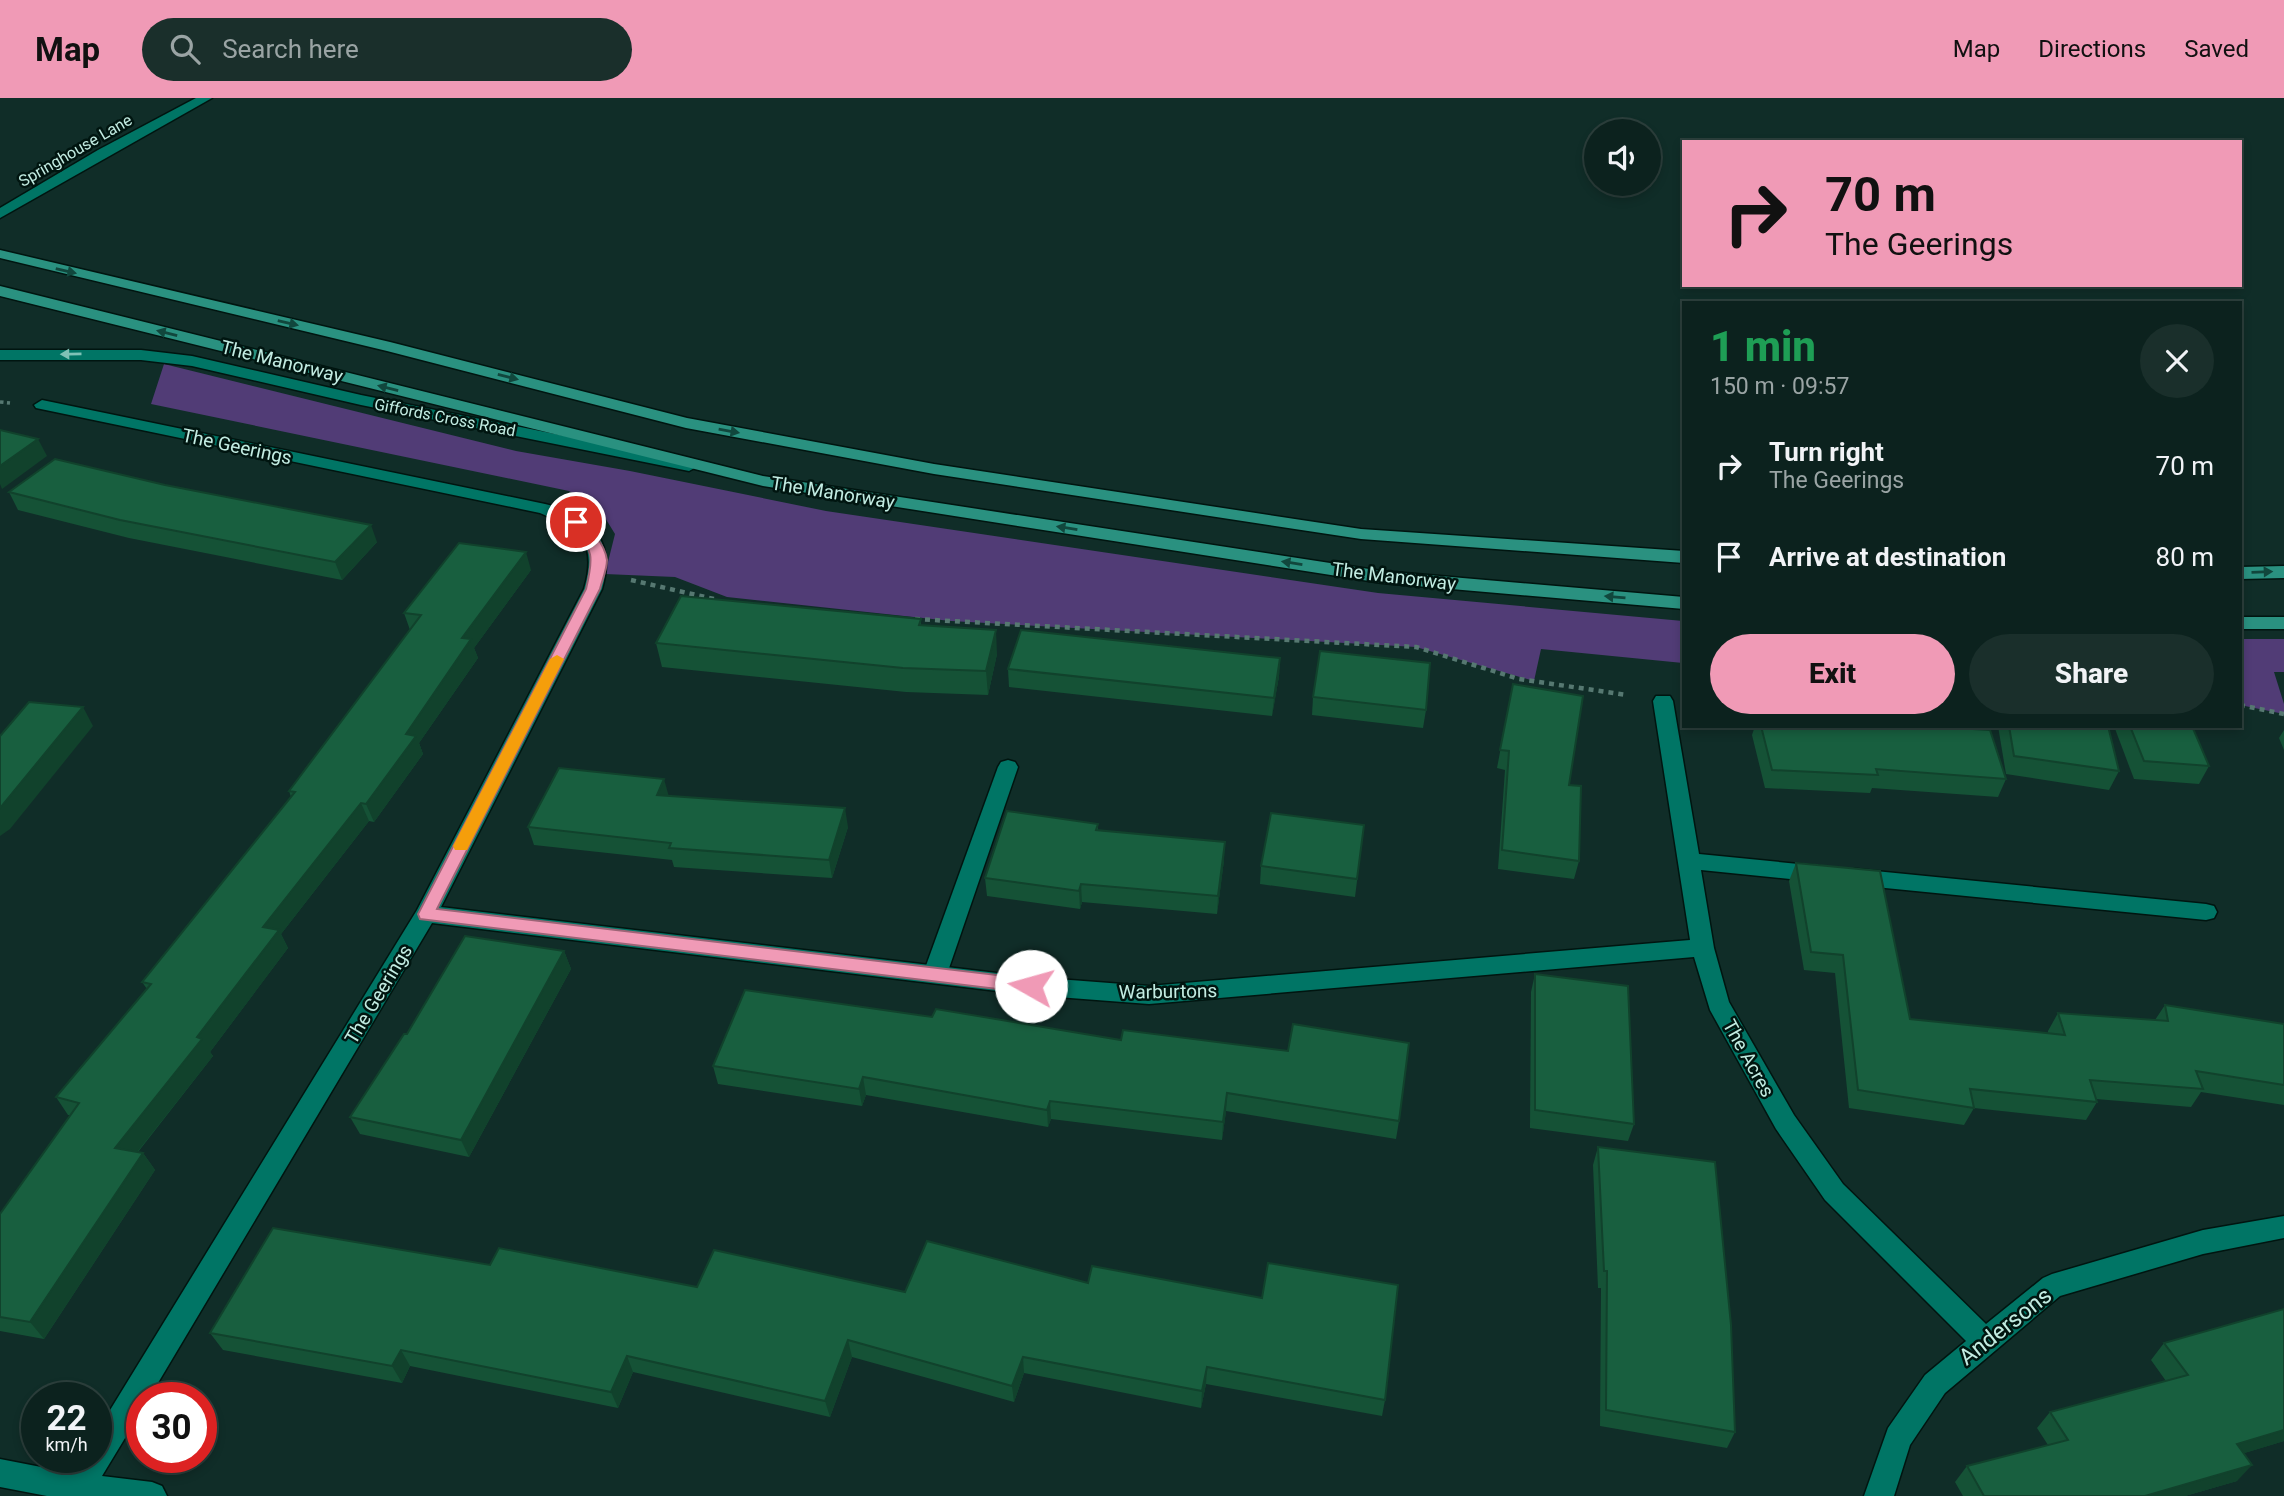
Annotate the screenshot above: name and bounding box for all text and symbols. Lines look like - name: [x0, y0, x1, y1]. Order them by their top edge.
- search box: [142, 18, 632, 81]
- text: Map: [35, 30, 100, 69]
- icon: search: [166, 30, 204, 68]
- text: Search here: [222, 34, 359, 64]
- text: Map: [1953, 35, 2000, 63]
- text: Directions: [2038, 35, 2146, 63]
- text: Saved: [2184, 35, 2249, 63]
- street label: Springhouse Lane: [15, 110, 135, 191]
- map controls: [1584, 119, 1661, 196]
- button: sound: [1584, 119, 1661, 196]
- text: 70 m: [1825, 166, 1936, 223]
- icon: right: [1710, 168, 1801, 259]
- text: The Geerings: [1825, 225, 2013, 263]
- one-way arrow: [55, 266, 77, 277]
- one-way arrow: [277, 318, 299, 329]
- text: 1 min: [1710, 322, 1816, 371]
- button: close: [2140, 324, 2214, 398]
- one-way arrow: [156, 327, 178, 338]
- street label: The Manorway: [218, 335, 345, 388]
- one-way arrow: [60, 348, 82, 359]
- one-way arrow: [498, 372, 520, 383]
- text: 150 m · 09:57: [1710, 373, 1849, 400]
- one-way arrow: [377, 382, 399, 393]
- street label: Giffords Cross Road: [373, 394, 517, 441]
- street label: The Geerings: [180, 424, 294, 469]
- one-way arrow: [718, 426, 740, 437]
- text: Turn right: [1769, 437, 1884, 467]
- icon: right: [1710, 447, 1748, 485]
- text: 70 m: [2156, 451, 2214, 481]
- text: The Geerings: [1769, 467, 1904, 494]
- street label: The Manorway: [769, 471, 896, 514]
- pin: [546, 492, 606, 552]
- icon: arrive: [557, 503, 595, 541]
- one-way arrow: [1056, 522, 1078, 533]
- icon: arrive: [1710, 538, 1748, 576]
- text: Arrive at destination: [1769, 542, 2006, 572]
- text: 80 m: [2156, 542, 2214, 572]
- one-way arrow: [1281, 557, 1303, 568]
- street label: The Manorway: [1331, 557, 1457, 596]
- one-way arrow: [2251, 567, 2273, 578]
- one-way arrow: [1604, 591, 1626, 602]
- button: Exit: [1710, 634, 1955, 714]
- button: Share: [1969, 634, 2214, 714]
- street label: The Geerings: [340, 940, 417, 1048]
- position arrow: [994, 949, 1068, 1023]
- street label: Warburtons: [1119, 979, 1217, 1004]
- street label: The Acres: [1718, 1015, 1779, 1101]
- street label: Andersons: [1954, 1282, 2057, 1371]
- speed limit sign: 30: [126, 1382, 217, 1473]
- text: 22: [46, 1398, 87, 1439]
- text: km/h: [45, 1434, 88, 1455]

